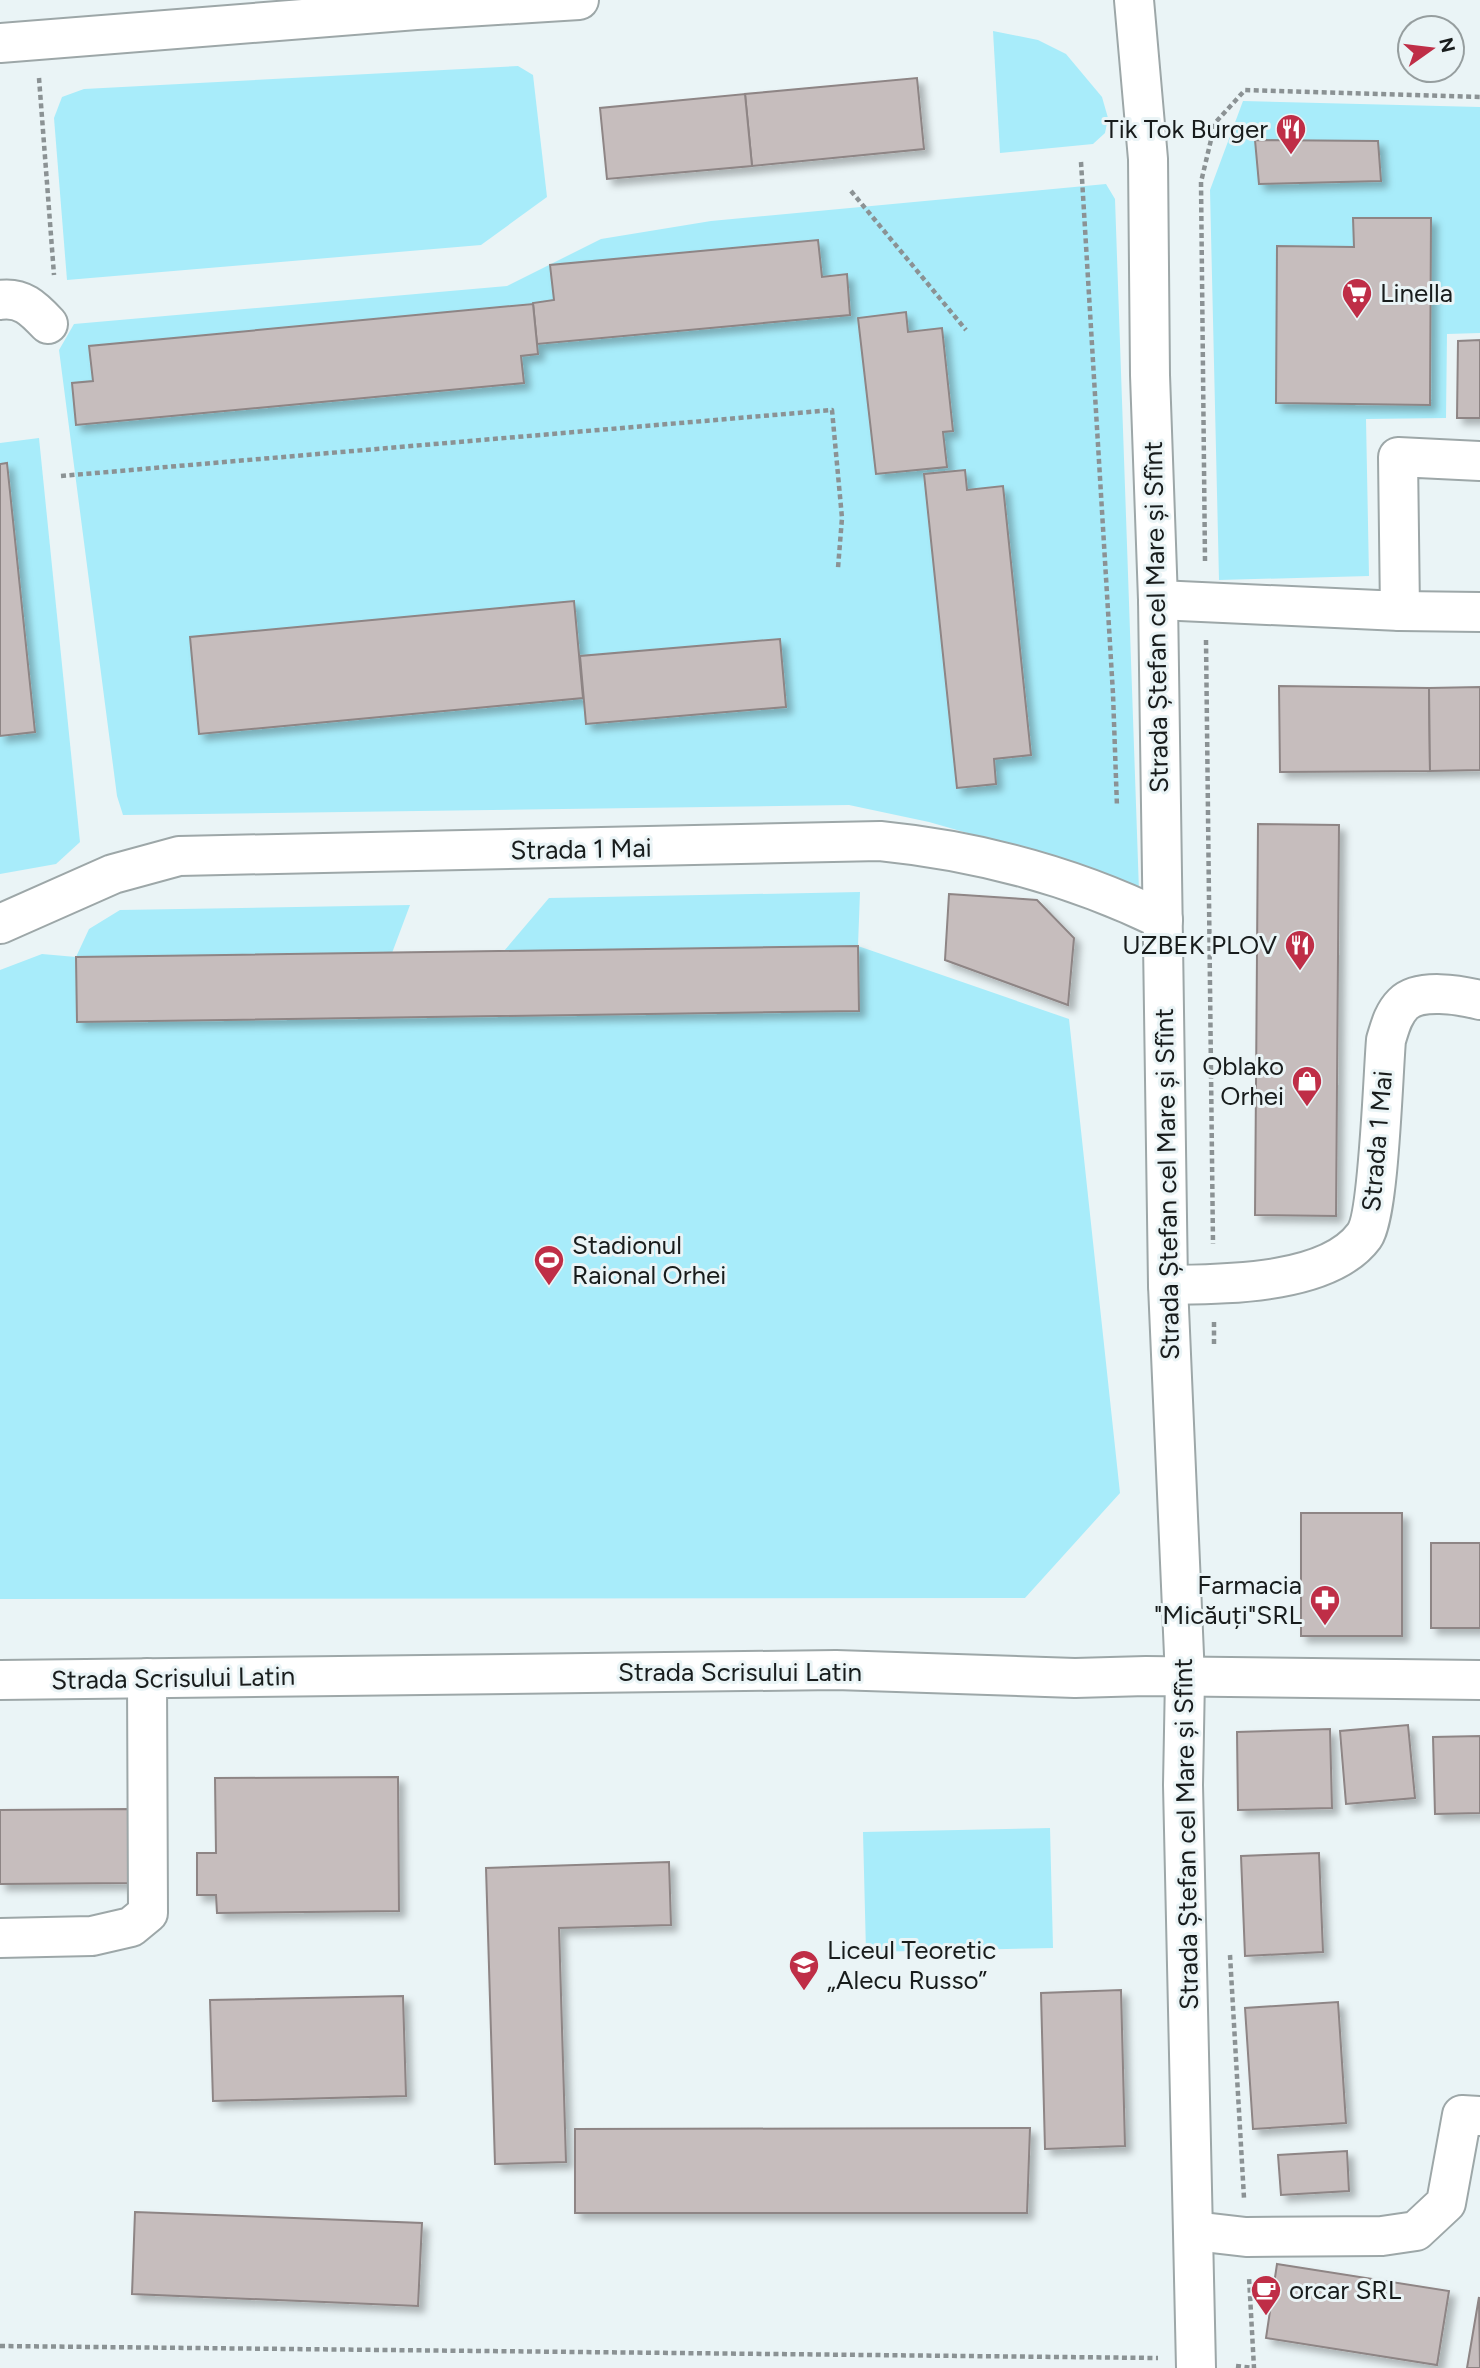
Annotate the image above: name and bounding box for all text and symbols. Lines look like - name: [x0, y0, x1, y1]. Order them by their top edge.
- north arrow: [1396, 14, 1466, 84]
- text: N: [1434, 35, 1460, 55]
- restaurant icon: Tik Tok Burger: [1274, 112, 1308, 156]
- place label: Tik Tok Burger: [1104, 113, 1268, 145]
- supermarket icon: Linella: [1340, 276, 1374, 320]
- place label: Linella: [1380, 277, 1453, 309]
- street label: Strada Ștefan cel Mare și Sfînt: [1137, 441, 1175, 793]
- street label: Strada 1 Mai: [510, 832, 652, 866]
- restaurant icon: UZBEK PLOV: [1283, 928, 1317, 972]
- place label: UZBEK PLOV: [1122, 929, 1277, 961]
- street label: Strada Ștefan cel Mare și Sfînt: [1148, 1008, 1186, 1360]
- place label: Oblako Orhei: [1202, 1050, 1284, 1112]
- shop icon: Oblako Orhei: [1290, 1064, 1324, 1108]
- street label: Strada 1 Mai: [1355, 1069, 1399, 1213]
- place label: Stadionul Raional Orhei: [572, 1229, 726, 1291]
- sports icon: Stadionul Raional Orhei: [532, 1243, 566, 1287]
- place label: Farmacia "Micăuți"SRL: [1154, 1569, 1302, 1631]
- pharmacy icon: Farmacia "Micăuți"SRL: [1308, 1583, 1342, 1627]
- street label: Strada Scrisului Latin: [618, 1656, 862, 1688]
- street label: Strada Ștefan cel Mare și Sfînt: [1167, 1658, 1205, 2010]
- street label: Strada Scrisului Latin: [51, 1660, 295, 1696]
- place label: Liceul Teoretic „Alecu Russo”: [827, 1934, 996, 1996]
- school or university icon: Liceul Teoretic „Alecu Russo”: [787, 1948, 821, 1992]
- cafe icon: orcar SRL: [1249, 2273, 1283, 2317]
- place label: orcar SRL: [1289, 2274, 1402, 2306]

